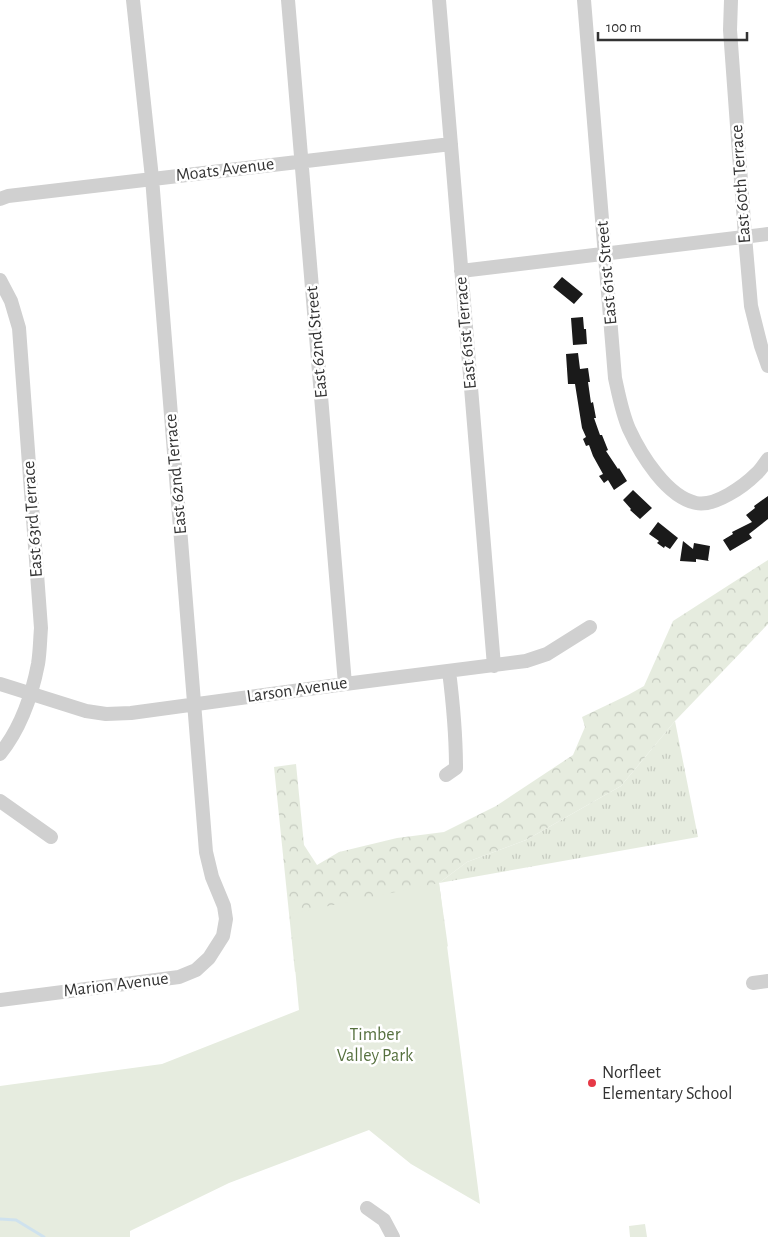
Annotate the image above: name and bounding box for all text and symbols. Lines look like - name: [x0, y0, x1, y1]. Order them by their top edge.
- scale bar: [598, 10, 747, 42]
- text: 100 m: [606, 20, 641, 35]
- street label: East 60th Terrace: [728, 124, 754, 244]
- street label: Moats Avenue: [175, 155, 275, 185]
- street label: East 61st Street: [593, 220, 621, 326]
- street label: East 61st Terrace: [452, 276, 480, 390]
- street label: East 62nd Street: [303, 285, 331, 399]
- street label: East 62nd Terrace: [162, 413, 190, 535]
- street label: East 63rd Terrace: [20, 460, 46, 578]
- street label: Larson Avenue: [245, 674, 349, 706]
- street label: Marion Avenue: [62, 970, 170, 1000]
- park label: Timber Valley Park: [337, 1026, 414, 1065]
- place label: Norfleet Elementary School: [602, 1064, 733, 1103]
- marker: Norfleet Elementary School: [586, 1077, 598, 1089]

